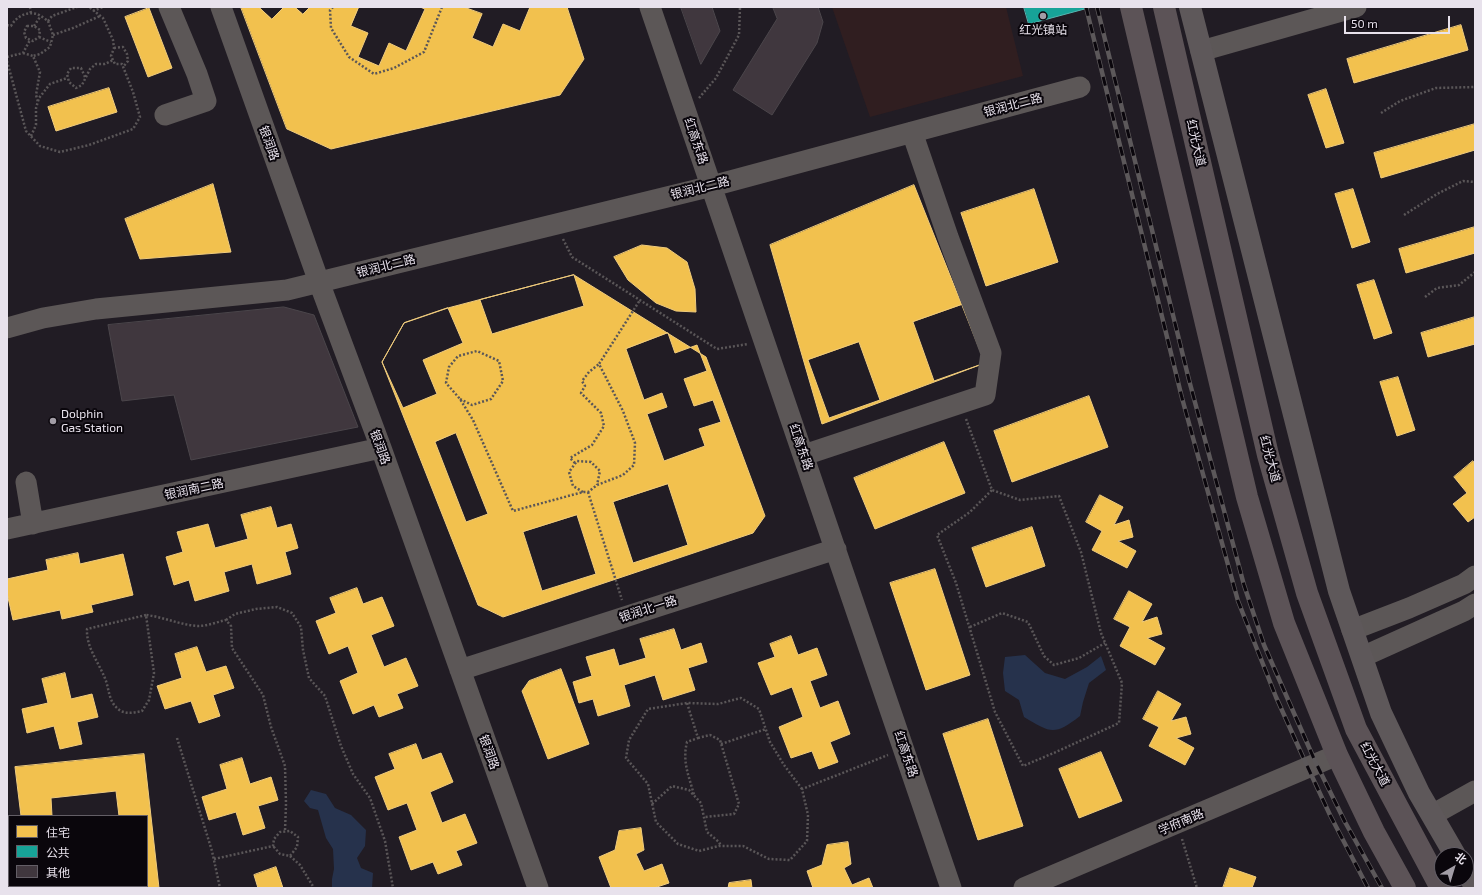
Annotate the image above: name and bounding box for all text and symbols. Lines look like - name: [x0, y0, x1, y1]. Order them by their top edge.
- scale bar: [1346, 8, 1452, 34]
- marker: 红光镇站: [1038, 11, 1048, 21]
- text: 50 m: [1351, 16, 1378, 30]
- place label: 红光镇站: [1019, 23, 1067, 37]
- street label: 银润北二路: [982, 90, 1044, 120]
- street label: 红高东路: [681, 116, 711, 166]
- street label: 红光大道: [1184, 118, 1208, 168]
- street label: 银润路: [256, 124, 282, 162]
- street label: 银润北二路: [669, 174, 731, 202]
- street label: 银润北二路: [355, 252, 417, 280]
- place label: Dolphin Gas Station: [61, 407, 123, 435]
- marker: Dolphin Gas Station: [48, 416, 58, 426]
- street label: 红高东路: [786, 422, 816, 472]
- street label: 银润路: [367, 428, 393, 466]
- street label: 红光大道: [1257, 434, 1283, 484]
- street label: 银润南二路: [163, 476, 225, 502]
- street label: 银润北一路: [617, 593, 679, 625]
- street label: 红高东路: [891, 729, 921, 779]
- street label: 银润路: [476, 733, 502, 771]
- street label: 红光大道: [1357, 739, 1393, 789]
- street label: 学府南路: [1156, 806, 1206, 838]
- legend: [8, 815, 148, 887]
- text: 住宅: [46, 825, 70, 839]
- text: 公共: [46, 845, 70, 859]
- north arrow: [1434, 847, 1474, 887]
- text: 北: [1453, 849, 1469, 866]
- text: 其他: [46, 865, 70, 879]

